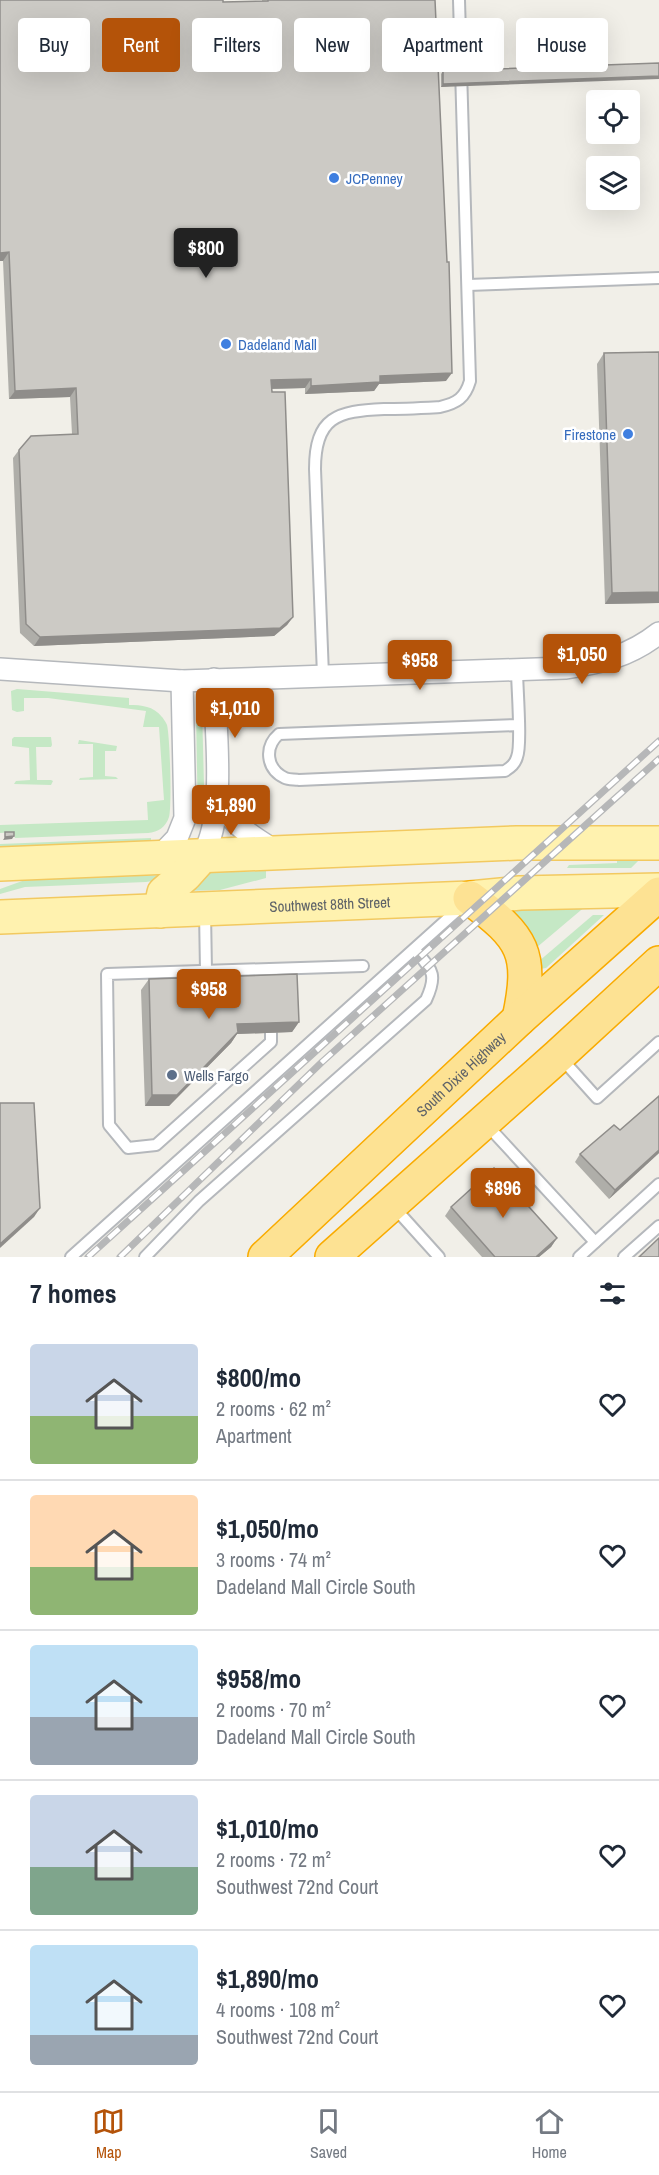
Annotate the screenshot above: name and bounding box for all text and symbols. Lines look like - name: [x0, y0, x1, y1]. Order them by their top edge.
- chip: Buy: [18, 18, 90, 72]
- chip: Rent: [102, 18, 180, 72]
- chip: Filters: [192, 18, 282, 72]
- chip: New: [294, 18, 370, 72]
- chip: Apartment: [382, 18, 504, 72]
- chip: House: [516, 18, 608, 72]
- map controls: [586, 90, 640, 210]
- button: locate: [586, 90, 640, 144]
- button: layers: [586, 156, 640, 210]
- place label: JCPenney: [346, 168, 404, 189]
- marker: JCPenney: [327, 171, 341, 185]
- pin: $800: [170, 228, 242, 279]
- text: $800: [188, 234, 224, 261]
- place label: Dadeland Mall: [238, 334, 317, 355]
- marker: Dadeland Mall: [219, 337, 233, 351]
- place label: Firestone: [564, 424, 616, 445]
- marker: Firestone: [621, 427, 635, 441]
- pin: $1,050: [533, 634, 631, 685]
- pin: $958: [384, 640, 456, 691]
- text: $1,050: [557, 640, 607, 667]
- text: $958: [402, 646, 438, 673]
- pin: $1,010: [186, 688, 284, 739]
- text: $1,010: [210, 694, 260, 721]
- pin: $1,890: [182, 785, 280, 836]
- text: $1,890: [206, 791, 256, 818]
- street label: Southwest 88th Street: [269, 891, 391, 917]
- pin: $958: [173, 969, 245, 1020]
- text: $958: [191, 975, 227, 1002]
- street label: South Dixie Highway: [411, 1026, 511, 1121]
- place label: Wells Fargo: [184, 1065, 249, 1086]
- marker: Wells Fargo: [165, 1068, 179, 1082]
- pin: $896: [467, 1168, 539, 1219]
- text: $896: [485, 1174, 521, 1201]
- text: 7 homes: [30, 1276, 117, 1311]
- icon: filters: [596, 1277, 629, 1310]
- text: $800/mo: [216, 1360, 301, 1395]
- icon: home: [78, 1368, 150, 1440]
- icon: heart: [596, 1388, 629, 1421]
- text: 2 rooms · 62 m²: [216, 1395, 331, 1422]
- text: Apartment: [216, 1422, 292, 1449]
- text: $1,050/mo: [216, 1511, 319, 1546]
- icon: home: [78, 1519, 150, 1591]
- icon: heart: [596, 1539, 629, 1572]
- text: 3 rooms · 74 m²: [216, 1546, 331, 1573]
- text: Dadeland Mall Circle South: [216, 1573, 416, 1600]
- text: $958/mo: [216, 1661, 301, 1696]
- icon: home: [78, 1669, 150, 1741]
- icon: heart: [596, 1689, 629, 1722]
- text: 2 rooms · 70 m²: [216, 1696, 331, 1723]
- text: Dadeland Mall Circle South: [216, 1723, 416, 1750]
- text: $1,010/mo: [216, 1811, 319, 1846]
- icon: home: [78, 1819, 150, 1891]
- icon: heart: [596, 1839, 629, 1872]
- text: 2 rooms · 72 m²: [216, 1846, 331, 1873]
- text: Southwest 72nd Court: [216, 1873, 378, 1900]
- text: $1,890/mo: [216, 1961, 319, 1996]
- icon: home: [78, 1969, 150, 2041]
- icon: heart: [596, 1989, 629, 2022]
- text: 4 rooms · 108 m²: [216, 1996, 340, 2023]
- text: Southwest 72nd Court: [216, 2023, 378, 2050]
- tab: Map: [92, 2105, 125, 2163]
- tab: Saved: [310, 2105, 347, 2163]
- tab: Home: [532, 2105, 567, 2163]

